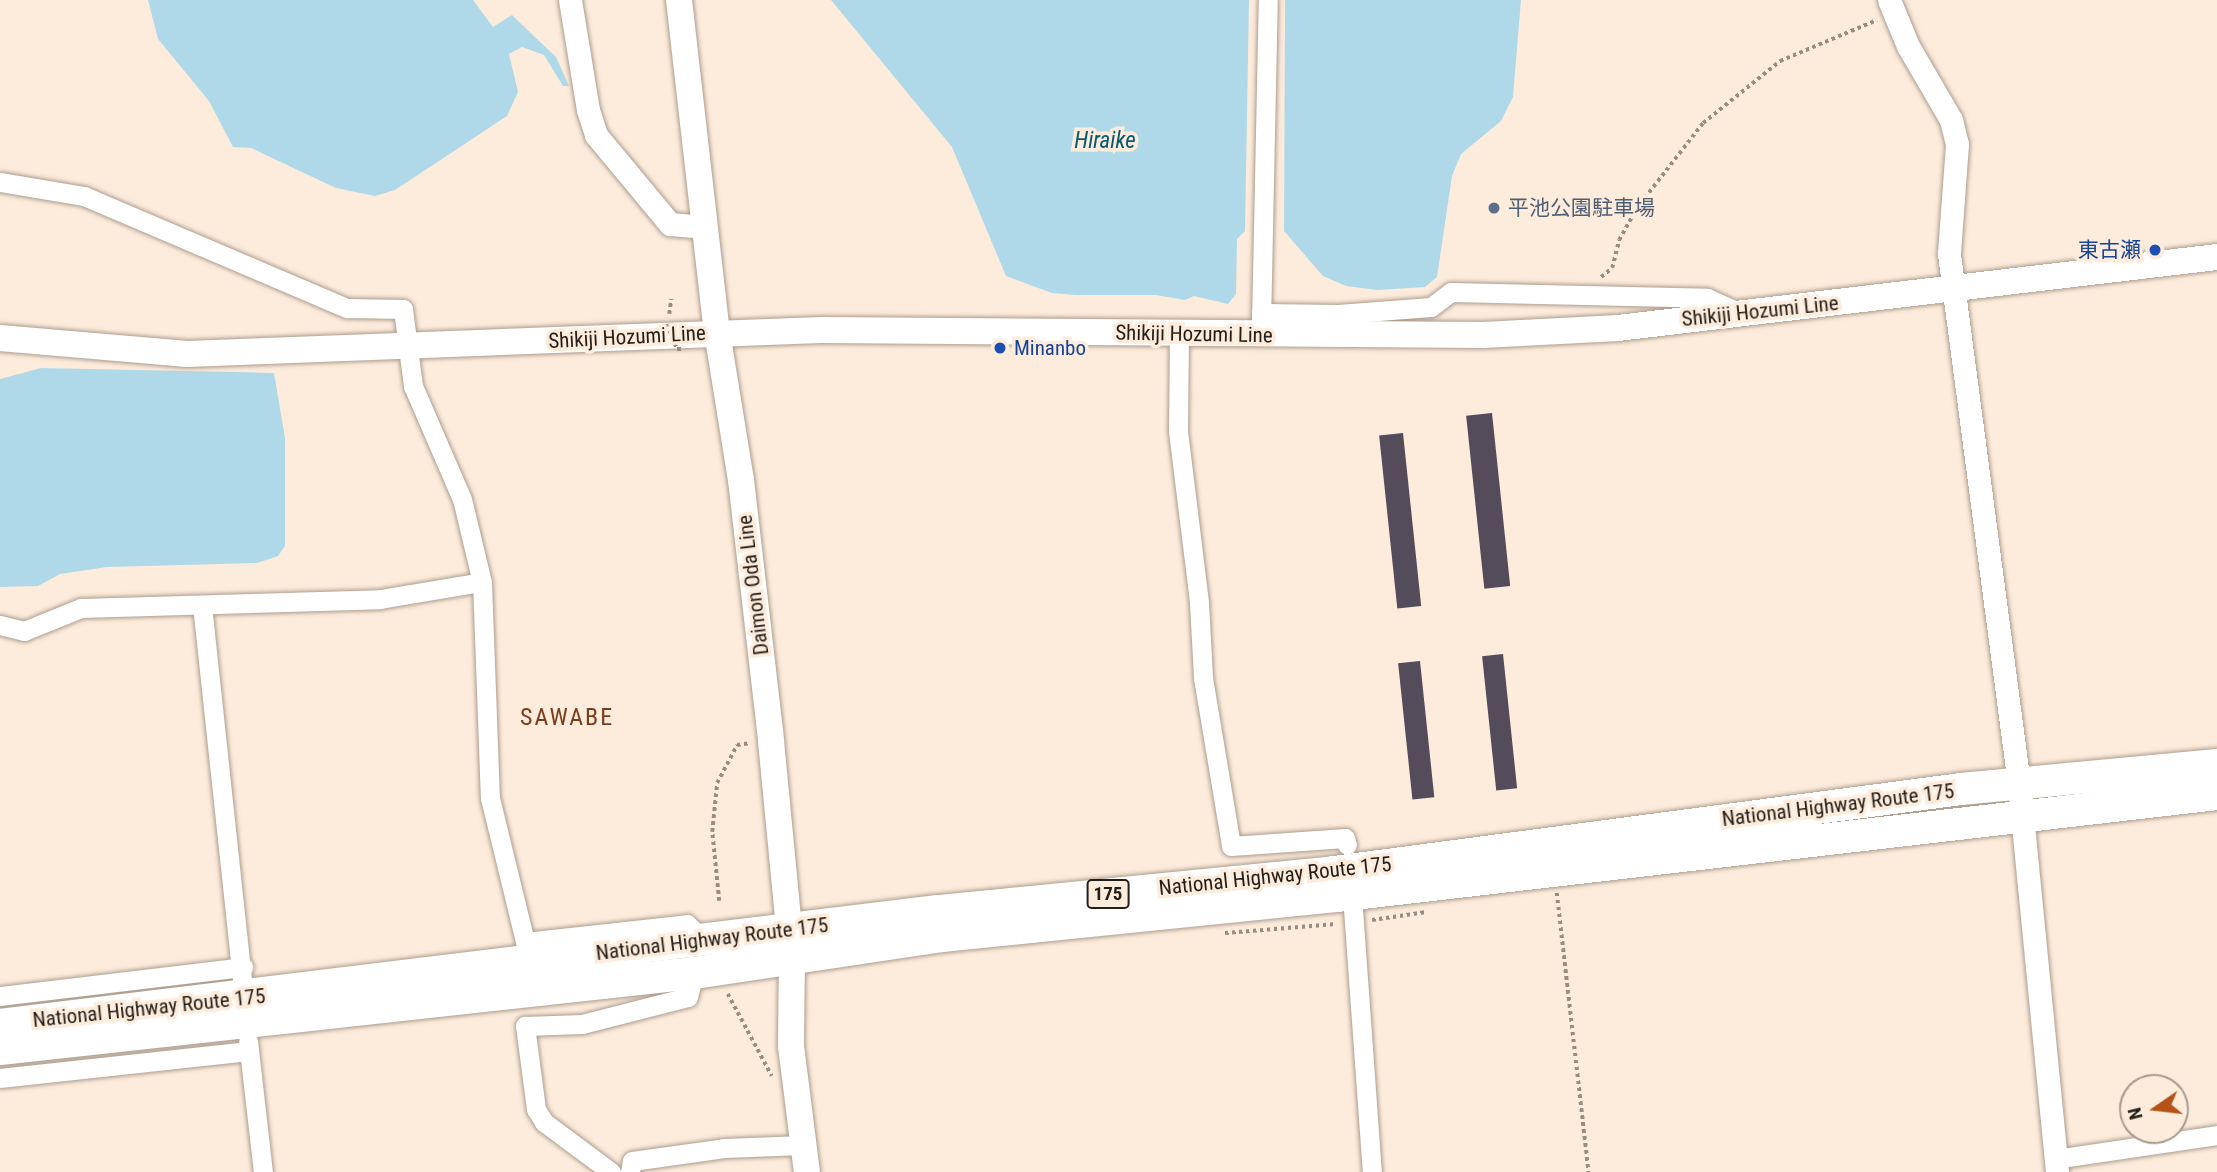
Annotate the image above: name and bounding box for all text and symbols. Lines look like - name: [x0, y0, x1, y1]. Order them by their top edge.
- water label: Hiraike: [1074, 127, 1136, 155]
- place label: 平池公園駐車場: [1508, 195, 1655, 221]
- marker: 平池公園駐車場: [1486, 200, 1502, 216]
- place label: 東古瀬: [2078, 237, 2141, 263]
- marker: 東古瀬: [2147, 242, 2163, 258]
- street label: Shikiji Hozumi Line: [1680, 290, 1840, 332]
- street label: Shikiji Hozumi Line: [548, 320, 706, 354]
- street label: Shikiji Hozumi Line: [1115, 320, 1273, 348]
- place label: Minanbo: [1014, 335, 1086, 361]
- marker: Minanbo: [992, 340, 1008, 356]
- street label: Daimon Oda Line: [732, 514, 774, 656]
- district label: SAWABE: [521, 704, 613, 732]
- street label: National Highway Route 175: [1720, 778, 1956, 832]
- street label: National Highway Route 175: [1157, 851, 1393, 901]
- road number: 175: [1085, 878, 1131, 909]
- street label: National Highway Route 175: [594, 912, 830, 966]
- street label: National Highway Route 175: [31, 983, 267, 1033]
- north arrow: [2119, 1074, 2189, 1144]
- text: N: [2123, 1105, 2148, 1122]

